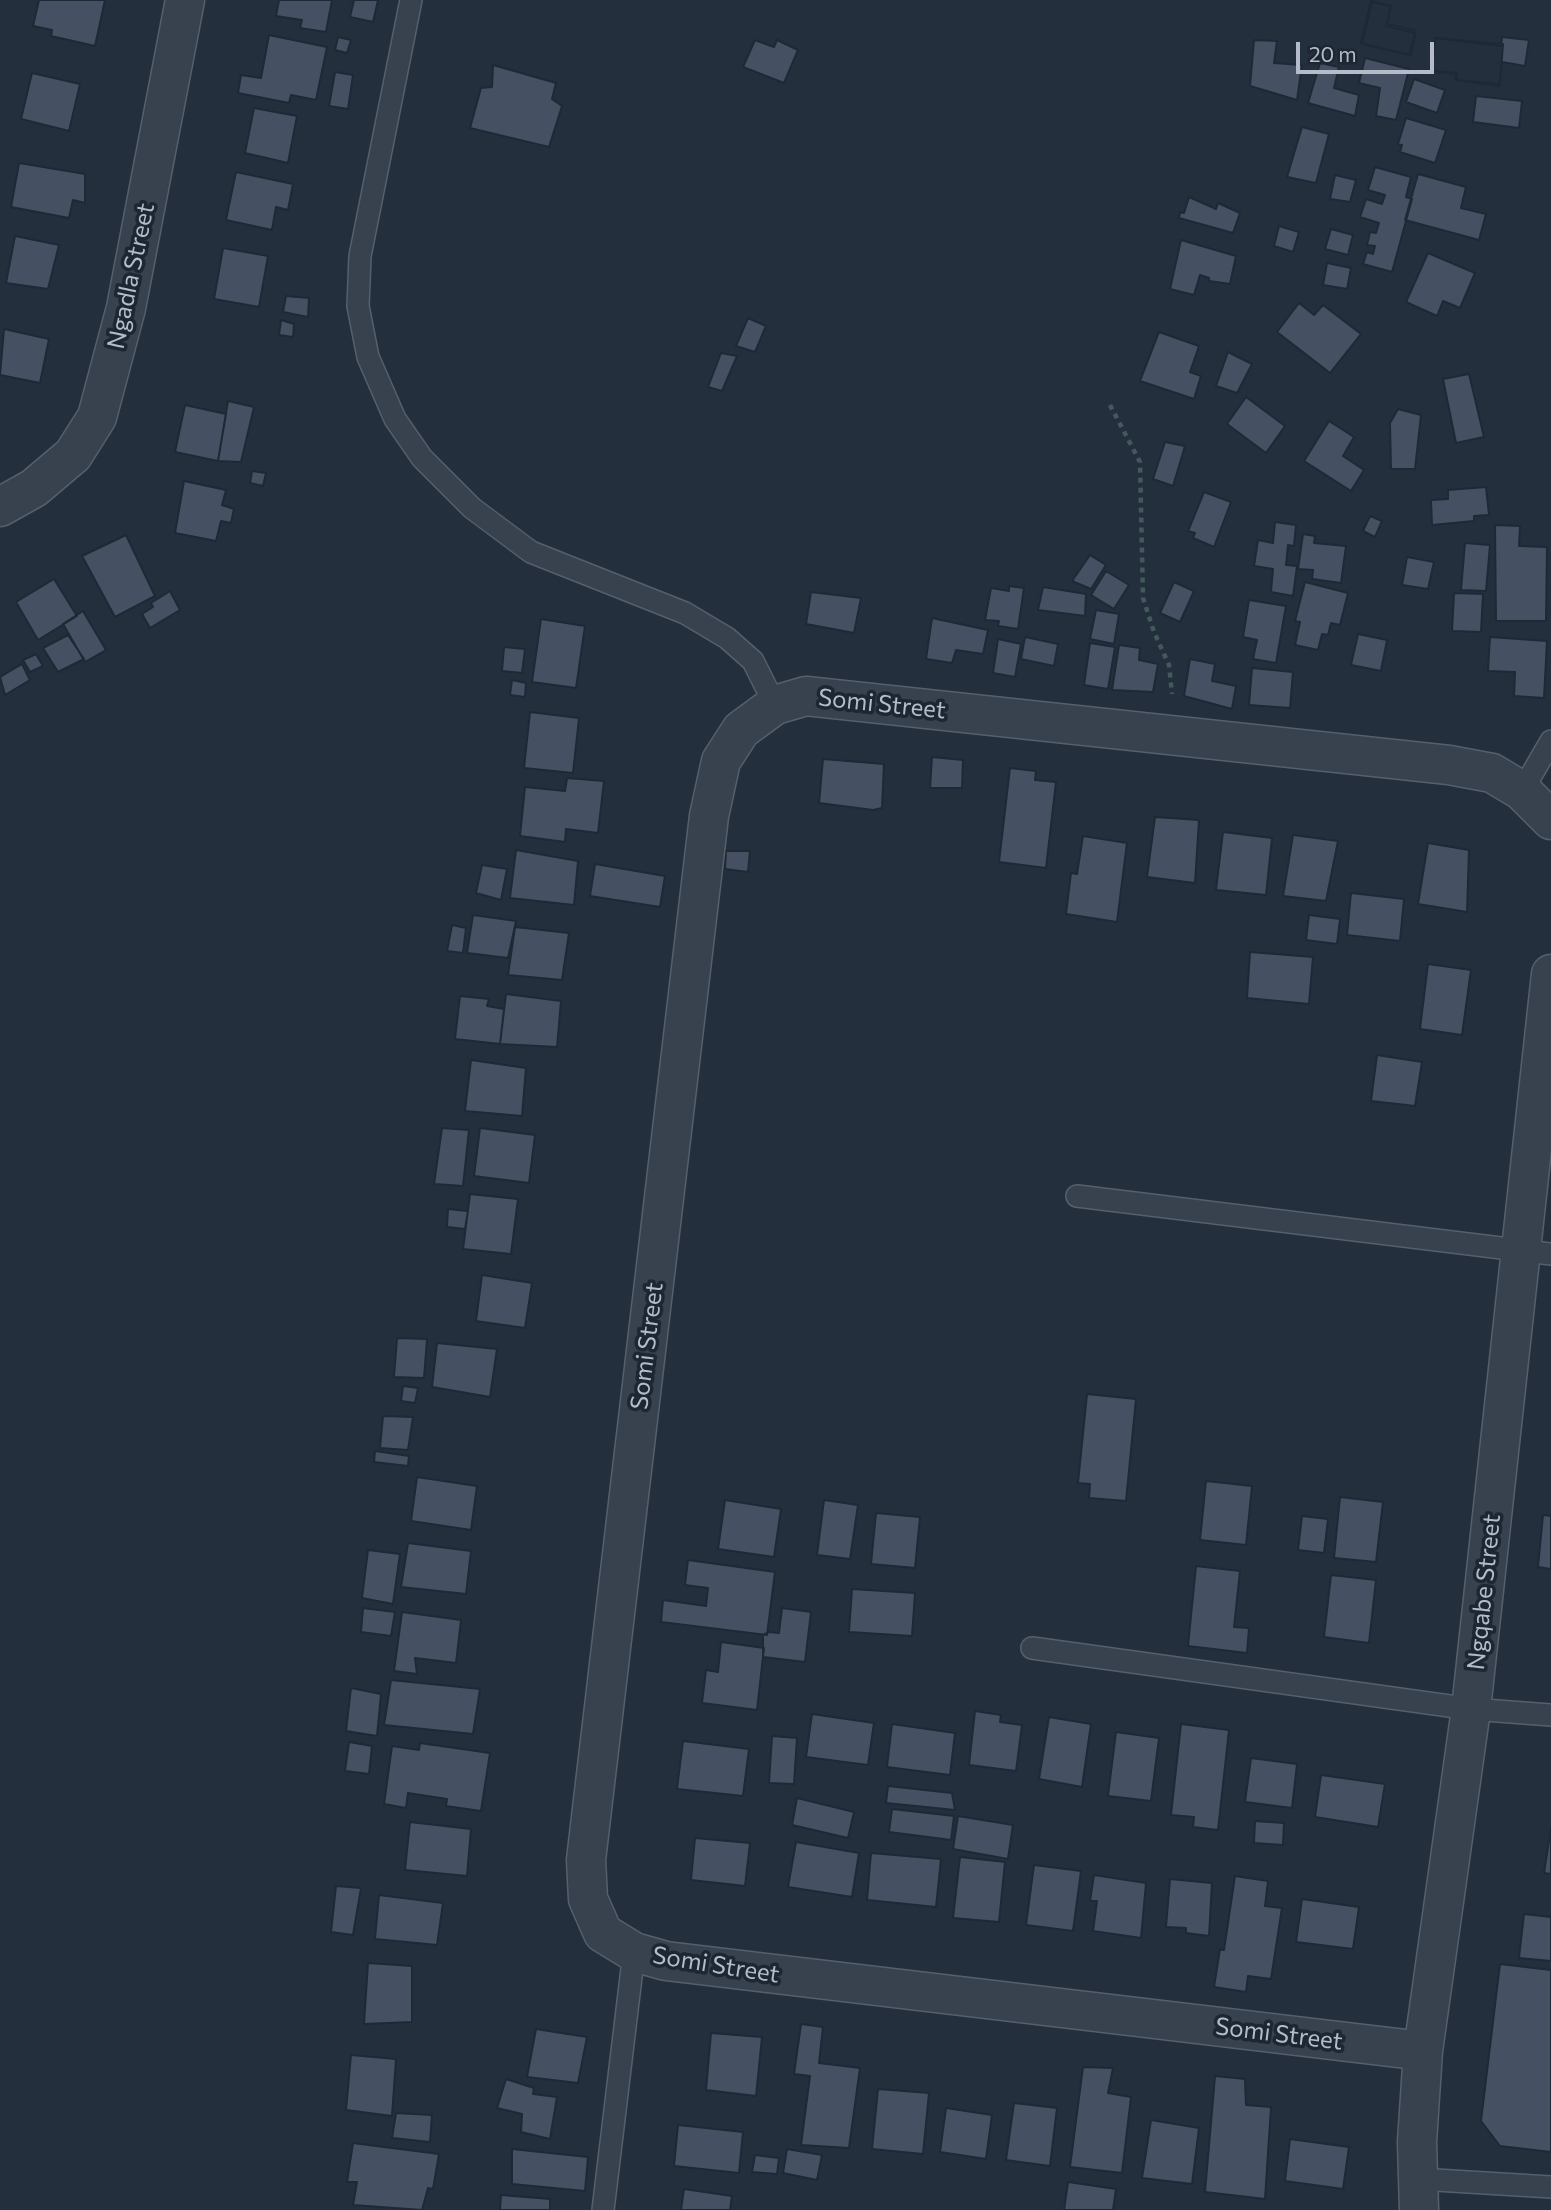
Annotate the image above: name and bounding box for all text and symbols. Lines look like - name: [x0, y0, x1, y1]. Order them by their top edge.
- scale bar: [1299, 28, 1437, 72]
- text: 20 m: [1309, 41, 1357, 66]
- street label: Ngadla Street: [101, 200, 161, 352]
- street label: Somi Street: [817, 683, 947, 725]
- street label: Somi Street: [625, 1281, 669, 1411]
- street label: Ngqabe Street: [1461, 1513, 1507, 1671]
- street label: Somi Street: [651, 1941, 781, 1989]
- street label: Somi Street: [1214, 2012, 1344, 2056]

